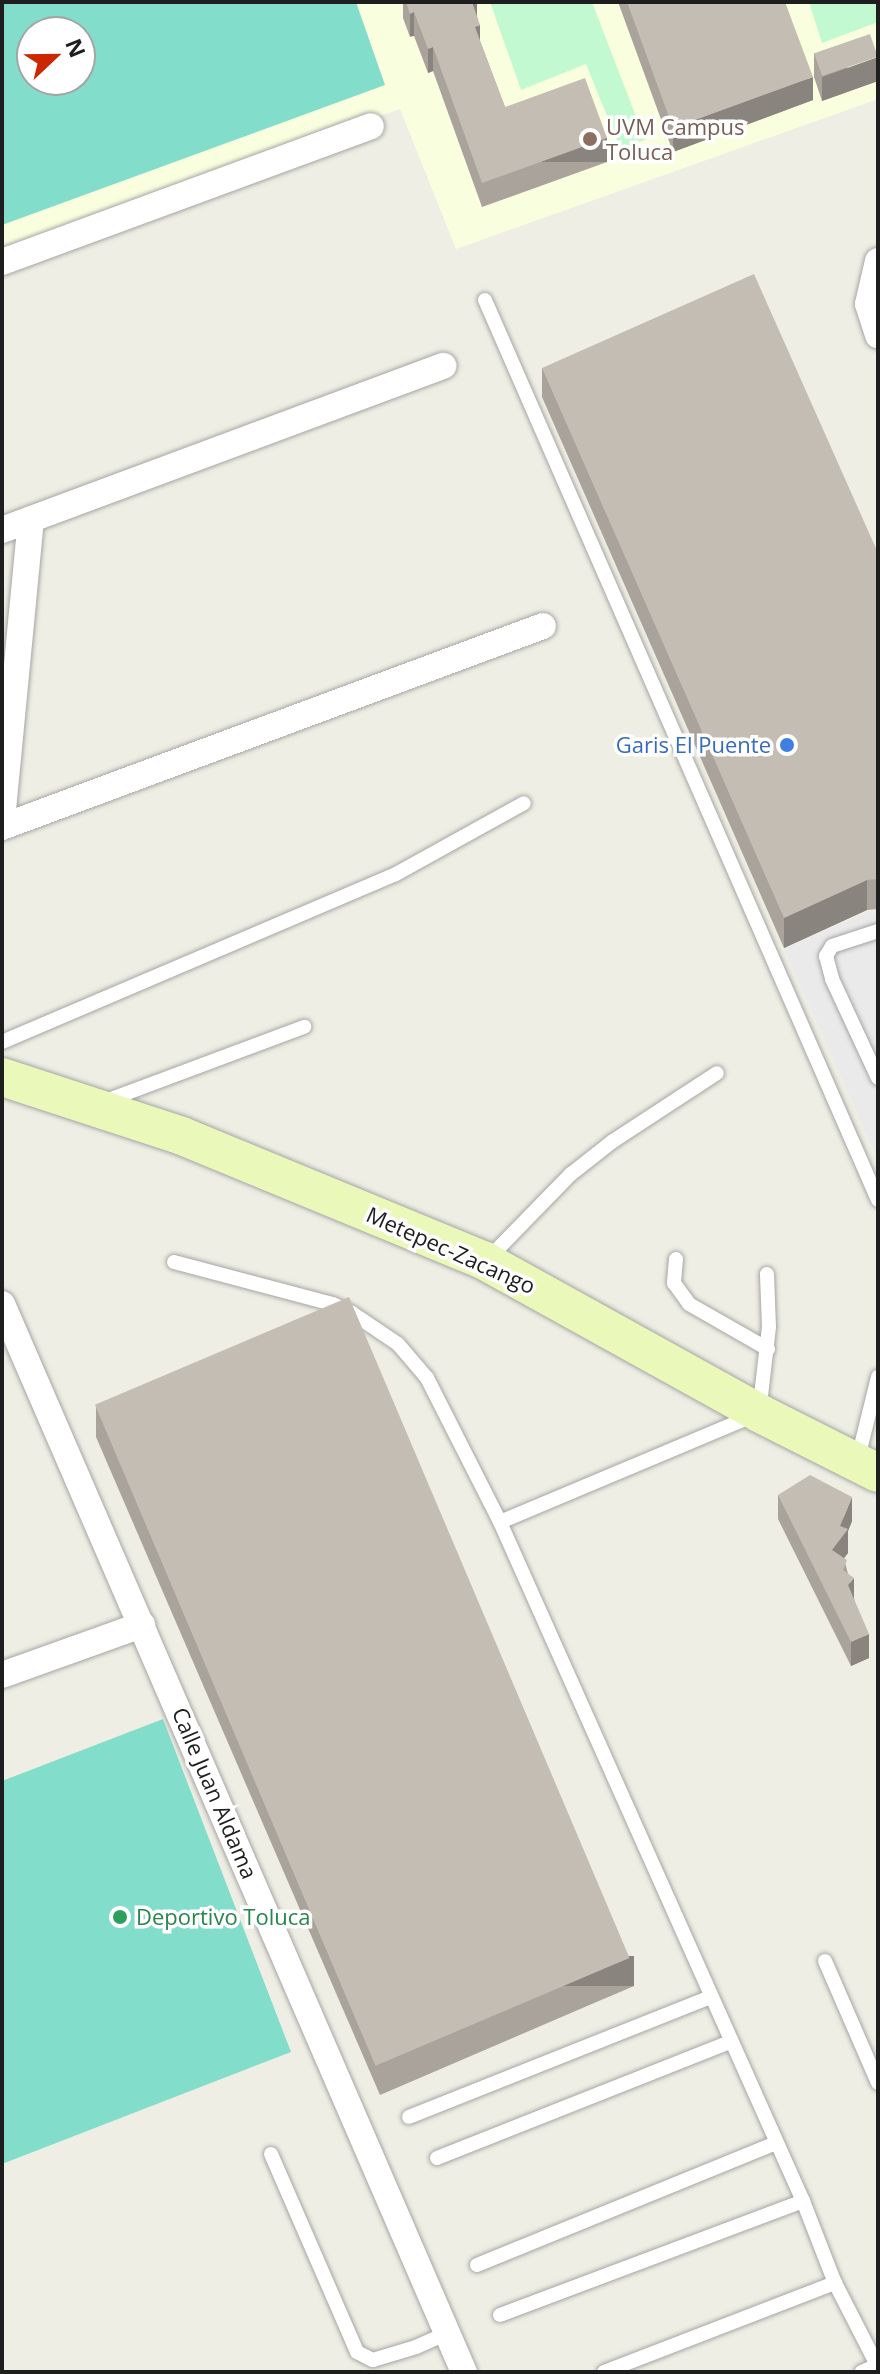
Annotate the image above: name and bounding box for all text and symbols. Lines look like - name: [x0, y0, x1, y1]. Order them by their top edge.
- north arrow: [16, 16, 96, 96]
- text: N: [59, 34, 94, 62]
- place label: UVM Campus Toluca: [606, 113, 745, 164]
- marker: UVM Campus Toluca: [581, 130, 599, 148]
- place label: Garis El Puente: [616, 732, 771, 758]
- marker: Garis El Puente: [778, 736, 796, 754]
- street label: Metepec-Zacango: [362, 1201, 540, 1299]
- street label: Calle Juan Aldama: [167, 1703, 263, 1883]
- place label: Deportivo Toluca: [136, 1904, 310, 1930]
- marker: Deportivo Toluca: [111, 1908, 129, 1926]

